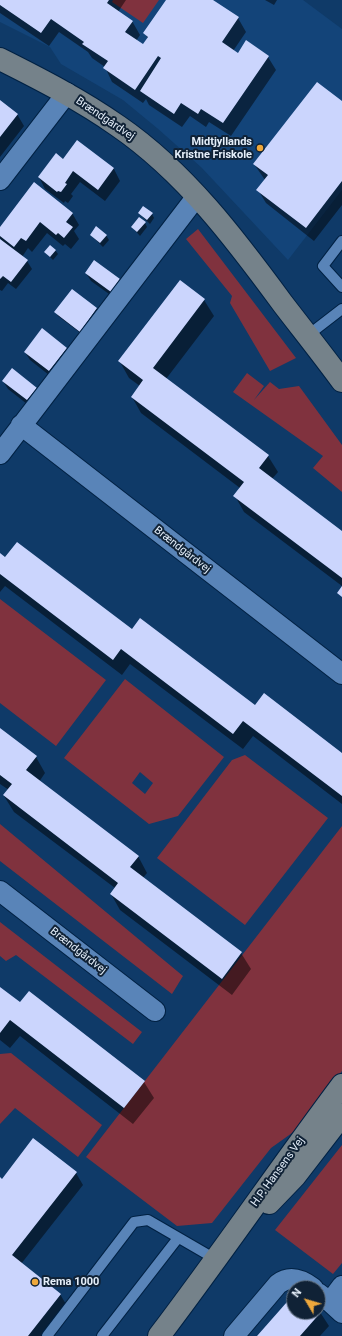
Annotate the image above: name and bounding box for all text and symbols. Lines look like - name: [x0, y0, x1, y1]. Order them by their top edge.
- street label: Brændgårdvej: [73, 95, 137, 143]
- place label: Midtjyllands Kristne Friskole: [174, 135, 252, 161]
- marker: Midtjyllands Kristne Friskole: [255, 143, 265, 153]
- street label: Brændgårdvej: [151, 524, 213, 576]
- street label: Brændgårdvej: [47, 925, 109, 977]
- street label: H.P. Hansens Vej: [248, 1135, 308, 1209]
- place label: Rema 1000: [43, 1275, 99, 1289]
- marker: Rema 1000: [30, 1277, 40, 1287]
- north arrow: [286, 1280, 326, 1320]
- text: N: [289, 1286, 304, 1300]

